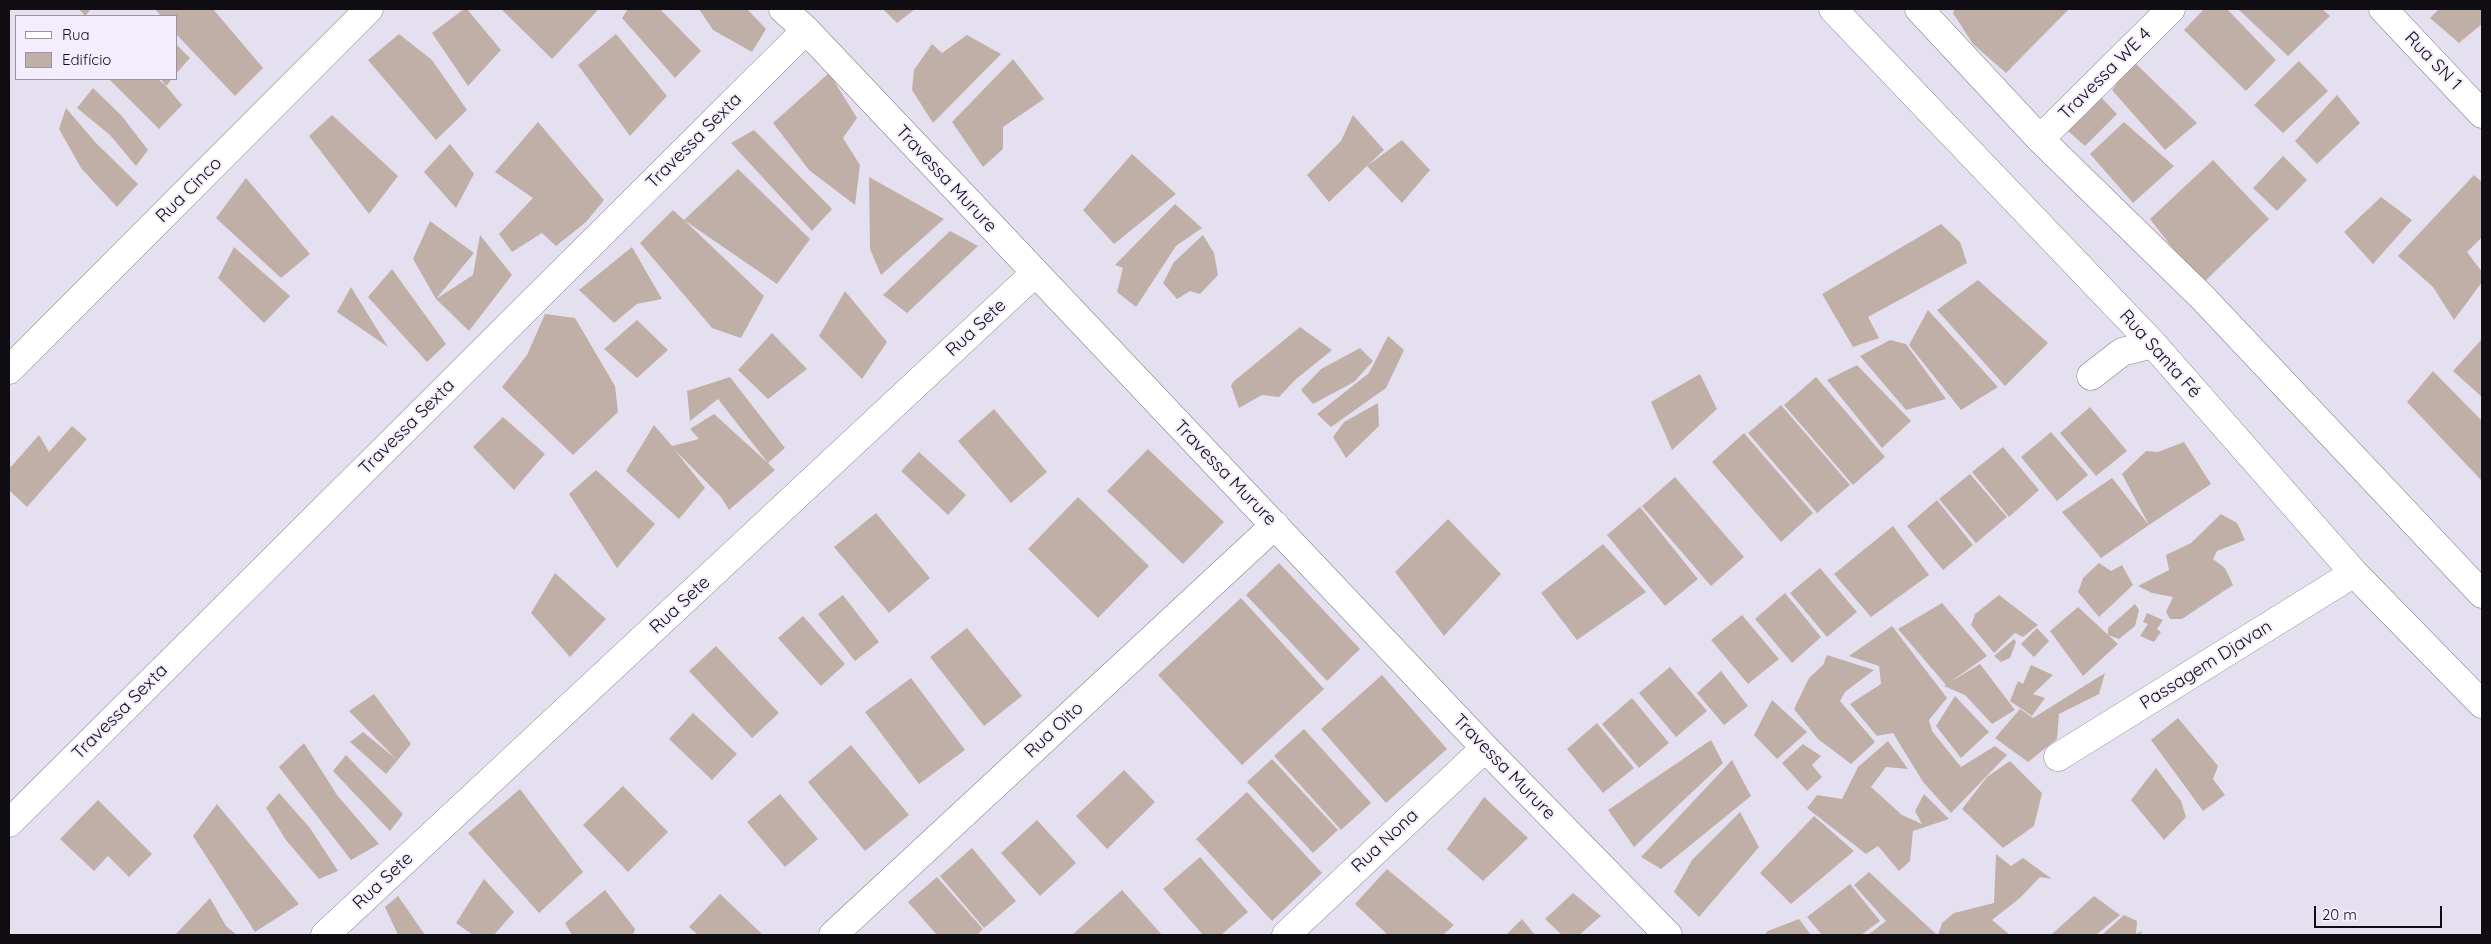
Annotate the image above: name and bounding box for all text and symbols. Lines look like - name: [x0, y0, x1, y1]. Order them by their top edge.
- legend: [15, 15, 178, 80]
- street label: Travessa WE 4: [2054, 23, 2156, 125]
- text: Rua: [62, 25, 90, 44]
- street label: Rua SN 1: [2400, 27, 2466, 95]
- text: Edifício: [62, 50, 111, 69]
- street label: Travessa Sexta: [642, 89, 746, 193]
- street label: Travessa Murure: [891, 121, 1001, 237]
- street label: Rua Cinco: [152, 153, 226, 227]
- street label: Rua Sete: [941, 295, 1011, 361]
- street label: Rua Santa Fé: [2115, 305, 2205, 403]
- street label: Travessa Sexta: [355, 375, 459, 479]
- street label: Travessa Murure: [1169, 416, 1281, 530]
- street label: Rua Sete: [645, 572, 715, 638]
- street label: Passagem Djavan: [2136, 616, 2276, 714]
- street label: Travessa Sexta: [68, 660, 172, 764]
- street label: Rua Oito: [1020, 697, 1088, 763]
- street label: Travessa Murure: [1448, 710, 1560, 824]
- street label: Rua Nona: [1347, 805, 1423, 877]
- street label: Rua Sete: [348, 848, 418, 914]
- scale bar: [2316, 896, 2444, 928]
- text: 20 m: [2322, 905, 2357, 924]

